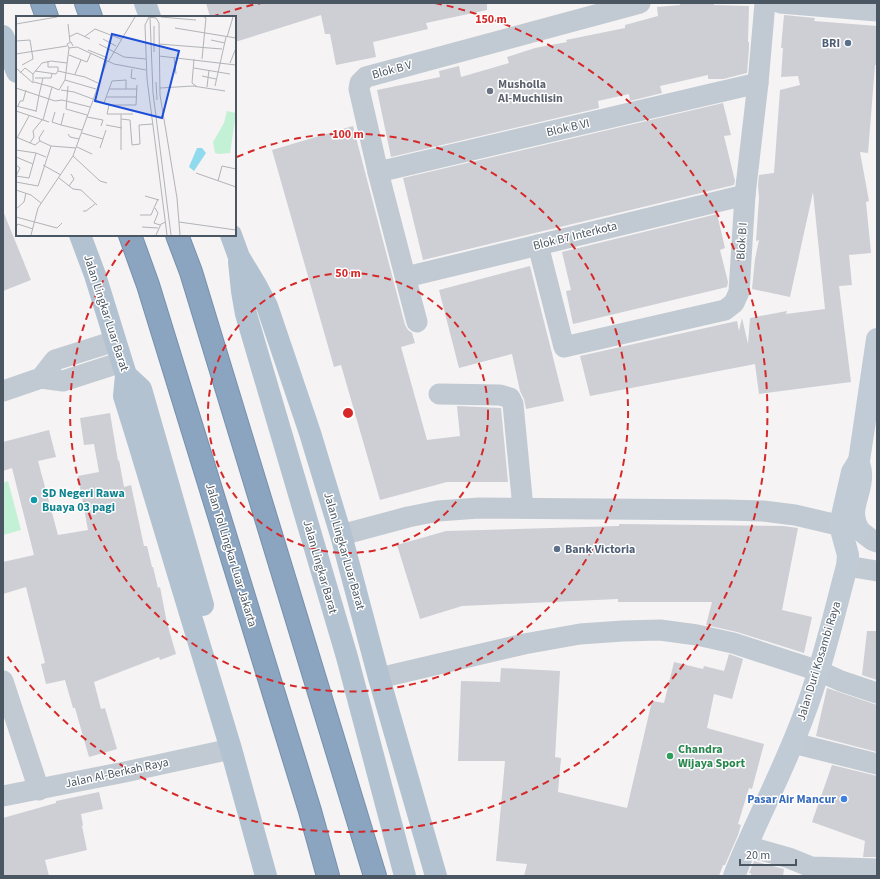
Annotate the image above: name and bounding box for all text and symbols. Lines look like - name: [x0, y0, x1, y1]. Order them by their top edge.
- text: 150 m: [475, 11, 507, 28]
- inset map: [16, 16, 236, 236]
- place label: BRI: [822, 35, 840, 52]
- marker: BRI: [843, 38, 853, 48]
- street label: Blok B V: [370, 56, 415, 83]
- place label: Musholla Al-Muchlisin: [497, 76, 563, 107]
- marker: Musholla Al-Muchlisin: [485, 86, 495, 96]
- street label: Blok B VI: [545, 115, 591, 141]
- text: 100 m: [332, 126, 364, 143]
- street label: Blok B7 Interkota: [531, 217, 619, 255]
- street label: Blok B I: [732, 222, 752, 260]
- street label: Jalan Lingkar Luar Barat: [79, 253, 133, 373]
- text: 50 m: [335, 265, 361, 282]
- centre of rings: [341, 406, 355, 420]
- street label: Jalan Tol Lingkar Luar Jakarta: [201, 481, 261, 629]
- place label: SD Negeri Rawa Buaya 03 pagi: [42, 485, 125, 516]
- street label: Jalan Lingkar Luar Barat: [319, 490, 369, 612]
- marker: SD Negeri Rawa Buaya 03 pagi: [29, 495, 39, 505]
- street label: Jalan Lingkar Barat: [299, 518, 341, 616]
- place label: Bank Victoria: [565, 541, 635, 558]
- marker: Bank Victoria: [552, 544, 562, 554]
- street label: Jalan Duri Kosambi Raya: [793, 599, 845, 723]
- place label: Chandra Wijaya Sport: [678, 741, 745, 772]
- marker: Chandra Wijaya Sport: [665, 751, 675, 761]
- street label: Jalan Al-Berkah Raya: [64, 754, 170, 792]
- place label: Pasar Air Mancur: [747, 791, 836, 808]
- marker: Pasar Air Mancur: [839, 794, 849, 804]
- scale bar: [740, 841, 796, 867]
- text: 20 m: [746, 847, 770, 864]

